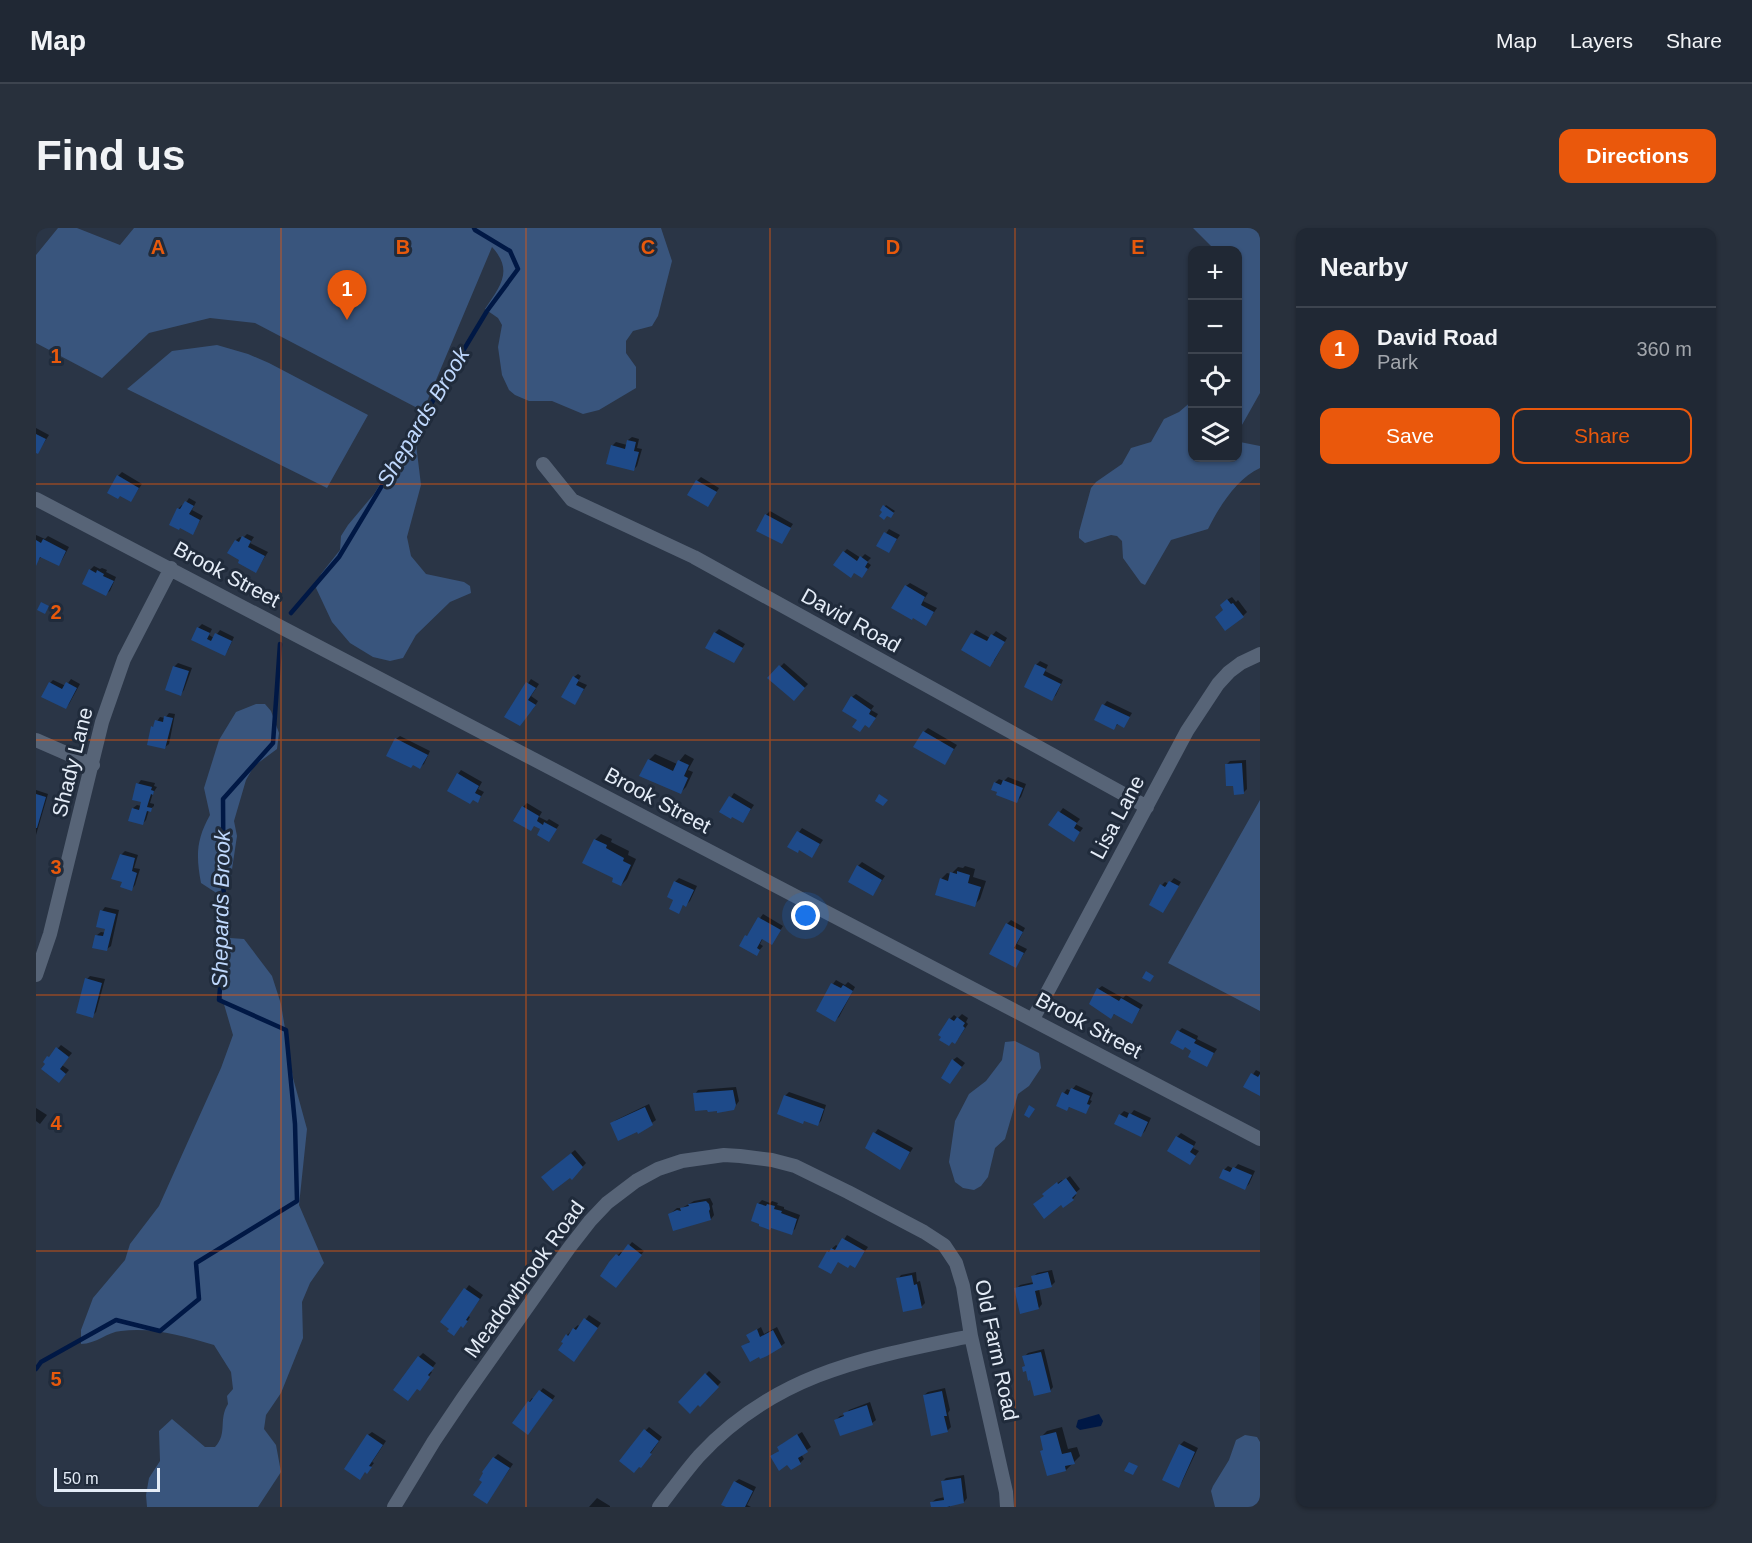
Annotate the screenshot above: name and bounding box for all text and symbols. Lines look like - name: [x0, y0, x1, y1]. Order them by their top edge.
- text: Map: [30, 25, 86, 56]
- text: Map: [1496, 29, 1537, 52]
- text: Layers: [1570, 29, 1633, 52]
- text: Share: [1666, 29, 1722, 52]
- button: Directions: [1559, 129, 1716, 183]
- text: Find us: [36, 132, 185, 179]
- text: A: [151, 236, 165, 258]
- text: B: [396, 236, 410, 258]
- text: C: [641, 236, 655, 258]
- text: D: [886, 236, 900, 258]
- text: E: [1131, 236, 1145, 258]
- map controls: [1188, 246, 1242, 462]
- button: +: [1188, 246, 1242, 300]
- text: Nearby: [1320, 252, 1408, 282]
- pin: 1: [328, 270, 366, 320]
- button: −: [1188, 300, 1242, 354]
- text: David Road: [1377, 325, 1498, 350]
- text: 1: [1334, 338, 1345, 360]
- text: 360 m: [1636, 338, 1692, 360]
- water label: Shepards Brook: [372, 342, 475, 491]
- text: 1: [50, 345, 62, 367]
- text: Park: [1377, 351, 1418, 373]
- button: locate: [1188, 354, 1242, 408]
- button: layers: [1188, 408, 1242, 462]
- button: Save: [1320, 408, 1500, 464]
- button: Share: [1512, 408, 1692, 464]
- street label: Brook Street: [170, 536, 284, 612]
- street label: David Road: [797, 583, 905, 657]
- text: 2: [50, 601, 62, 623]
- street label: Shady Lane: [47, 705, 97, 819]
- street label: Brook Street: [601, 762, 715, 838]
- street label: Lisa Lane: [1085, 771, 1149, 863]
- water label: Shepards Brook: [207, 829, 235, 988]
- text: 3: [50, 856, 62, 878]
- your location: [791, 901, 820, 930]
- street label: Brook Street: [1032, 987, 1146, 1063]
- text: 4: [50, 1112, 62, 1134]
- street label: Meadowbrook Road: [459, 1196, 589, 1362]
- street label: Old Farm Road: [971, 1277, 1023, 1423]
- text: 5: [50, 1368, 62, 1390]
- scale bar: [54, 1465, 160, 1492]
- text: 50 m: [63, 1470, 99, 1487]

